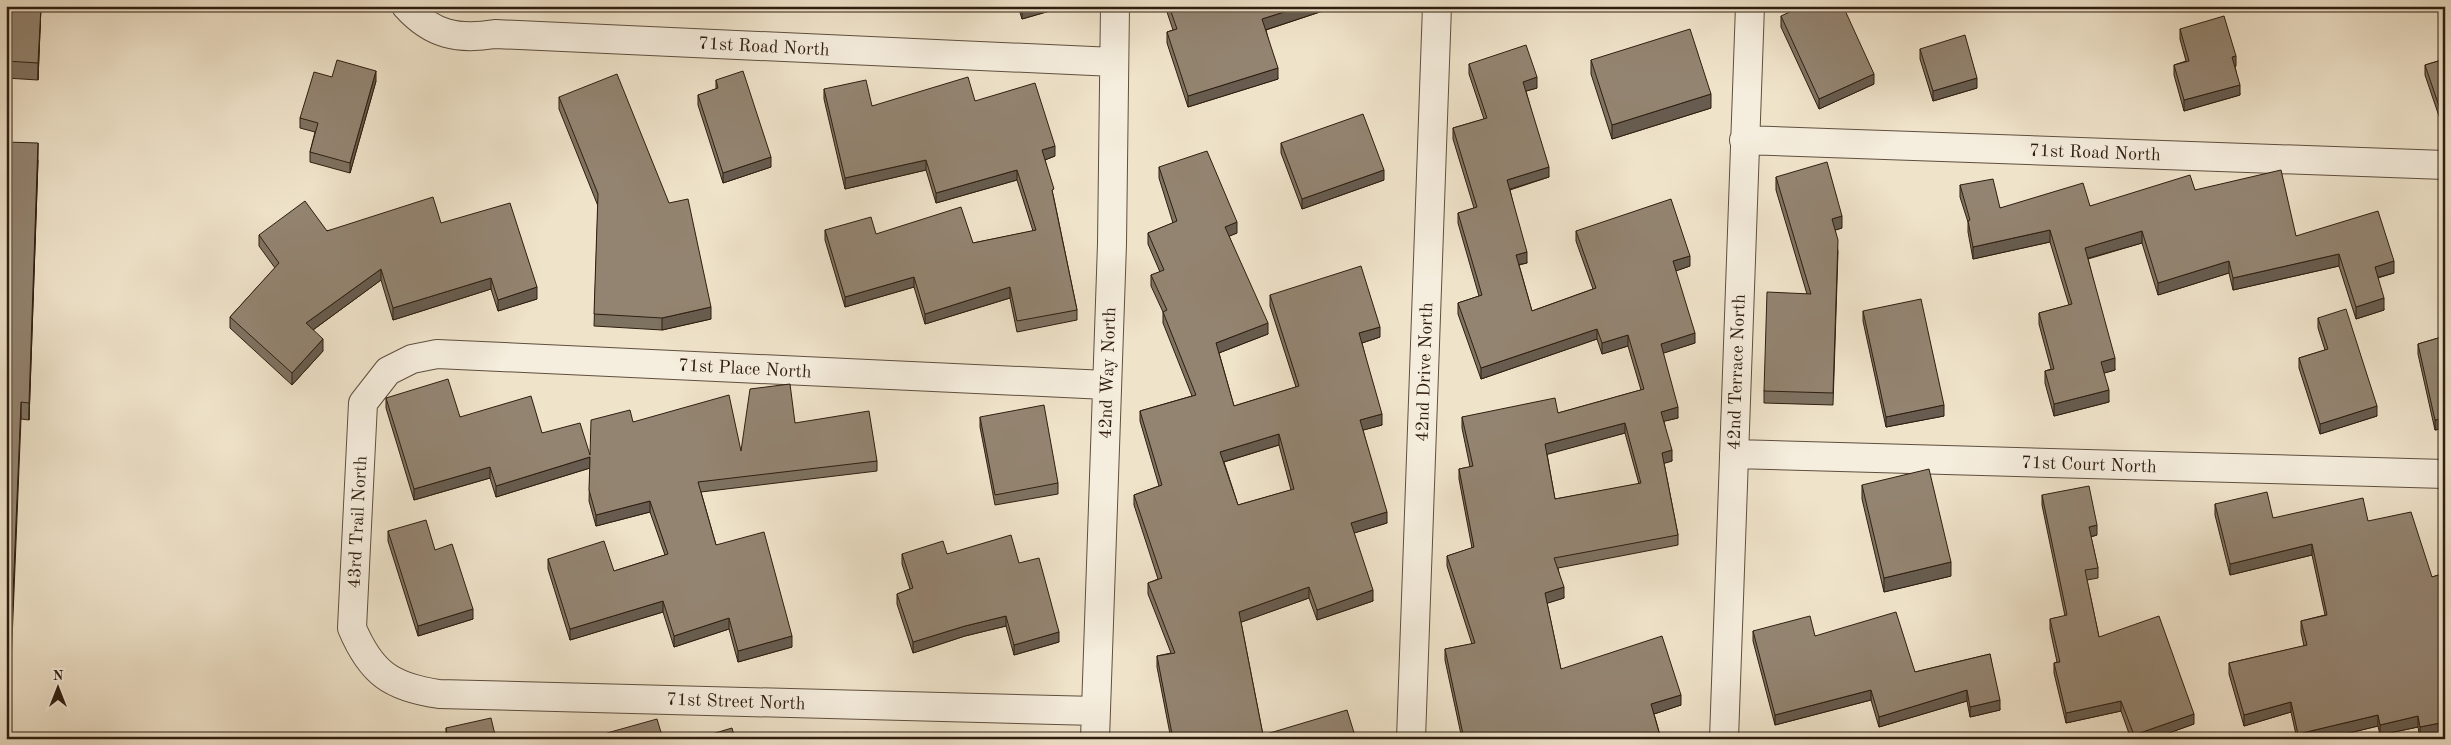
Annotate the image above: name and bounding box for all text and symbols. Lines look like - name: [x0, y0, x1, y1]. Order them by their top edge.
- street label: 71st Road North: [698, 35, 830, 59]
- street label: 71st Road North: [2029, 142, 2161, 164]
- street label: 42nd Terrace North: [1725, 294, 1749, 450]
- street label: 42nd Drive North: [1414, 302, 1436, 442]
- street label: 42nd Way North: [1097, 306, 1119, 439]
- street label: 71st Place North: [678, 357, 812, 381]
- street label: 71st Court North: [2021, 454, 2157, 476]
- street label: 43rd Trail North: [346, 455, 370, 589]
- north arrow: [32, 662, 82, 712]
- text: N: [53, 669, 64, 683]
- street label: 71st Street North: [666, 691, 806, 713]

